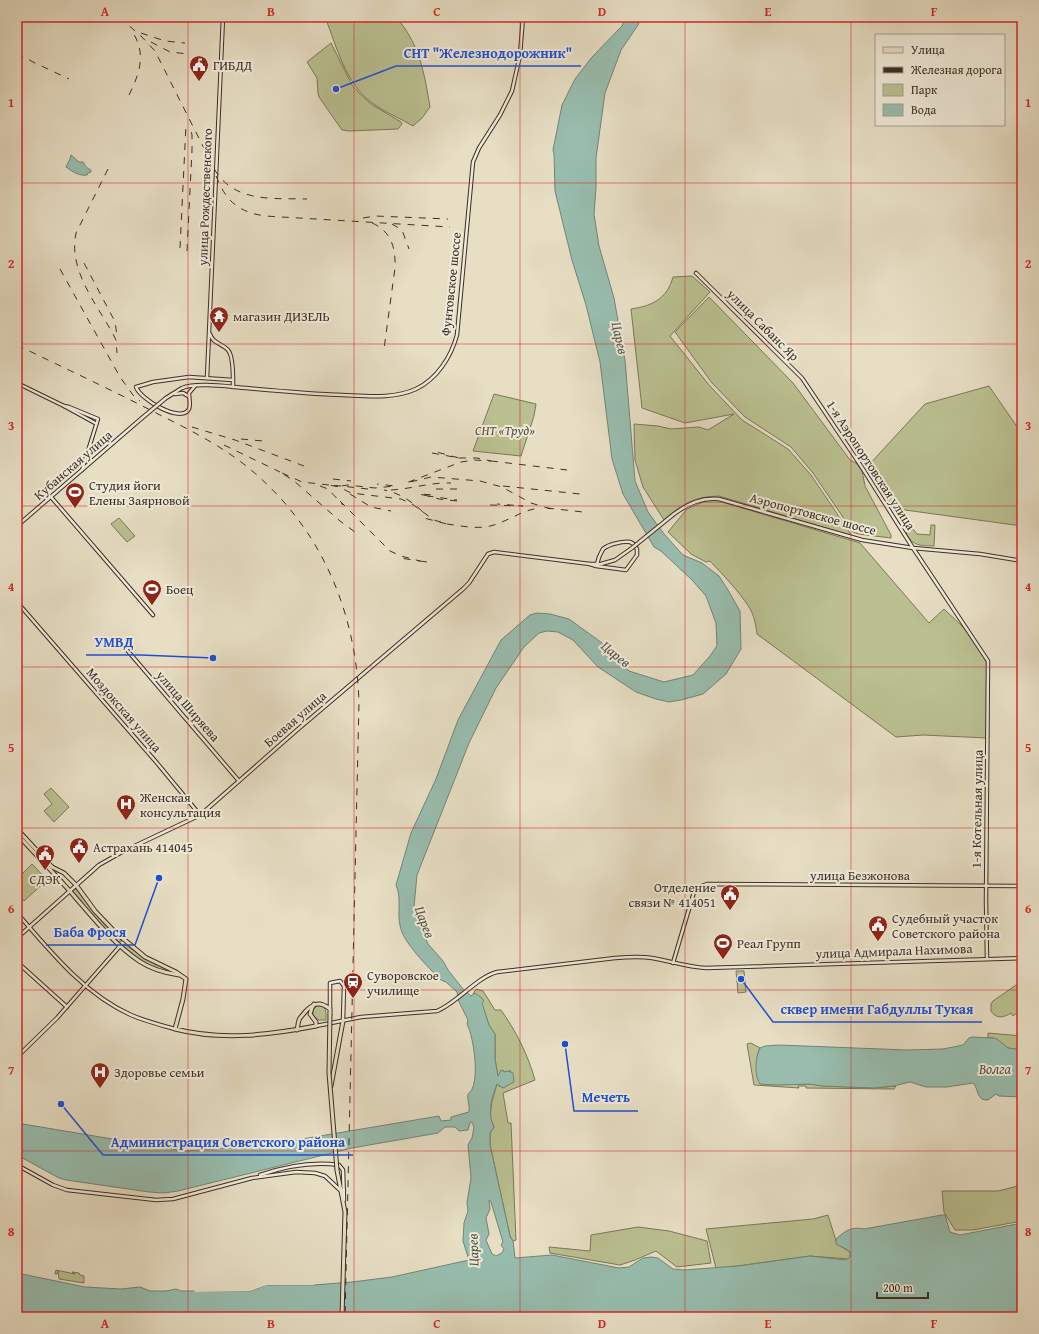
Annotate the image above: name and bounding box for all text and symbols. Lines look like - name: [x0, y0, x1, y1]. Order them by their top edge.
- text: A: [101, 2, 110, 21]
- text: B: [267, 2, 275, 21]
- text: C: [433, 2, 441, 21]
- text: D: [598, 2, 606, 21]
- text: E: [765, 2, 772, 21]
- text: F: [931, 2, 938, 21]
- legend: [875, 34, 1005, 126]
- callout: СНТ "Железнодорожник": [396, 40, 581, 66]
- text: Улица: [911, 41, 945, 58]
- text: СНТ "Железнодорожник": [404, 43, 572, 63]
- public building icon: ГИБДД: [188, 54, 210, 82]
- place label: ГИБДД: [213, 56, 252, 75]
- text: Железная дорога: [910, 61, 1002, 78]
- text: Парк: [911, 81, 938, 98]
- text: 1: [8, 93, 14, 112]
- text: 1: [1025, 93, 1031, 112]
- text: Вода: [911, 101, 936, 118]
- street label: улица Рождественского: [193, 128, 217, 267]
- street label: Фунтовское шоссе: [436, 231, 466, 337]
- text: 2: [8, 254, 15, 273]
- text: 2: [1025, 254, 1032, 273]
- street label: улица Сабанс Яр: [722, 284, 803, 365]
- temple icon: магазин ДИЗЕЛЬ: [208, 305, 230, 333]
- place label: магазин ДИЗЕЛЬ: [233, 307, 330, 326]
- water label: Царев: [607, 320, 633, 356]
- street label: 1-я Аэропортовская улица: [822, 396, 921, 534]
- text: 3: [8, 416, 14, 435]
- text: 3: [1025, 416, 1031, 435]
- park label: СНТ «Труд»: [475, 421, 535, 440]
- street label: Кубанская улица: [30, 425, 117, 504]
- place label: Студия йоги Елены Заярновой: [89, 476, 190, 510]
- sports icon: Студия йоги Елены Заярновой: [64, 481, 86, 509]
- street label: Аэропортовское шоссе: [748, 488, 878, 540]
- text: 4: [8, 577, 15, 596]
- text: 4: [1025, 577, 1032, 596]
- sports icon: Боец: [141, 578, 163, 606]
- place label: Боец: [166, 580, 194, 599]
- callout: УМВД: [86, 629, 141, 655]
- text: УМВД: [95, 632, 134, 652]
- water label: Царев: [597, 636, 635, 672]
- street label: Моздокская улица: [82, 664, 167, 757]
- street label: улица Ширяева: [151, 666, 225, 746]
- street label: Боевая улица: [260, 686, 331, 751]
- text: 5: [8, 738, 15, 757]
- text: 5: [1025, 738, 1032, 757]
- street label: 1-я Котельная улица: [966, 749, 988, 869]
- place label: Женская консультация: [139, 788, 221, 822]
- hospital icon: Женская консультация: [115, 793, 137, 821]
- public building icon: Астрахань 414045: [68, 836, 90, 864]
- place label: Астрахань 414045: [93, 838, 193, 857]
- public building icon: СДЭК: [34, 843, 56, 871]
- street label: улица Безжонова: [809, 866, 911, 885]
- place label: СДЭК: [30, 870, 60, 889]
- place label: Отделение связи № 414051: [628, 878, 716, 912]
- public building icon: Отделение связи № 414051: [719, 883, 741, 911]
- text: 6: [8, 899, 15, 918]
- text: 6: [1025, 899, 1032, 918]
- water label: Царев: [410, 903, 440, 941]
- place label: Судебный участок Советского района: [892, 909, 1001, 943]
- public building icon: Судебный участок Советского района: [867, 914, 889, 942]
- callout: Баба Фрося: [46, 919, 135, 945]
- text: Баба Фрося: [54, 922, 127, 942]
- sports icon: Реал Групп: [712, 932, 734, 960]
- place label: Реал Групп: [737, 934, 801, 953]
- street label: улица Адмирала Нахимова: [814, 939, 974, 963]
- place label: Суворовское училище: [366, 966, 439, 1000]
- station icon: Суворовское училище: [342, 971, 364, 999]
- callout: сквер имени Габдуллы Тукая: [773, 996, 982, 1022]
- text: сквер имени Габдуллы Тукая: [780, 999, 974, 1019]
- water label: Волга: [978, 1059, 1012, 1079]
- text: 7: [8, 1061, 15, 1080]
- hospital icon: Здоровье семьи: [89, 1061, 111, 1089]
- text: 7: [1025, 1061, 1032, 1080]
- place label: Здоровье семьи: [114, 1063, 205, 1082]
- callout: Мечеть: [574, 1085, 638, 1111]
- text: Мечеть: [582, 1087, 630, 1107]
- callout: Администрация Советского района: [103, 1129, 353, 1155]
- text: Администрация Советского района: [111, 1132, 346, 1152]
- text: 8: [8, 1222, 15, 1241]
- text: 8: [1025, 1222, 1032, 1241]
- water label: Царев: [462, 1233, 484, 1267]
- scale bar: [877, 1274, 928, 1300]
- text: 200 m: [883, 1279, 913, 1296]
- text: A: [101, 1314, 110, 1333]
- text: B: [267, 1314, 275, 1333]
- text: C: [433, 1314, 441, 1333]
- text: D: [598, 1314, 606, 1333]
- text: E: [765, 1314, 772, 1333]
- text: F: [931, 1314, 938, 1333]

